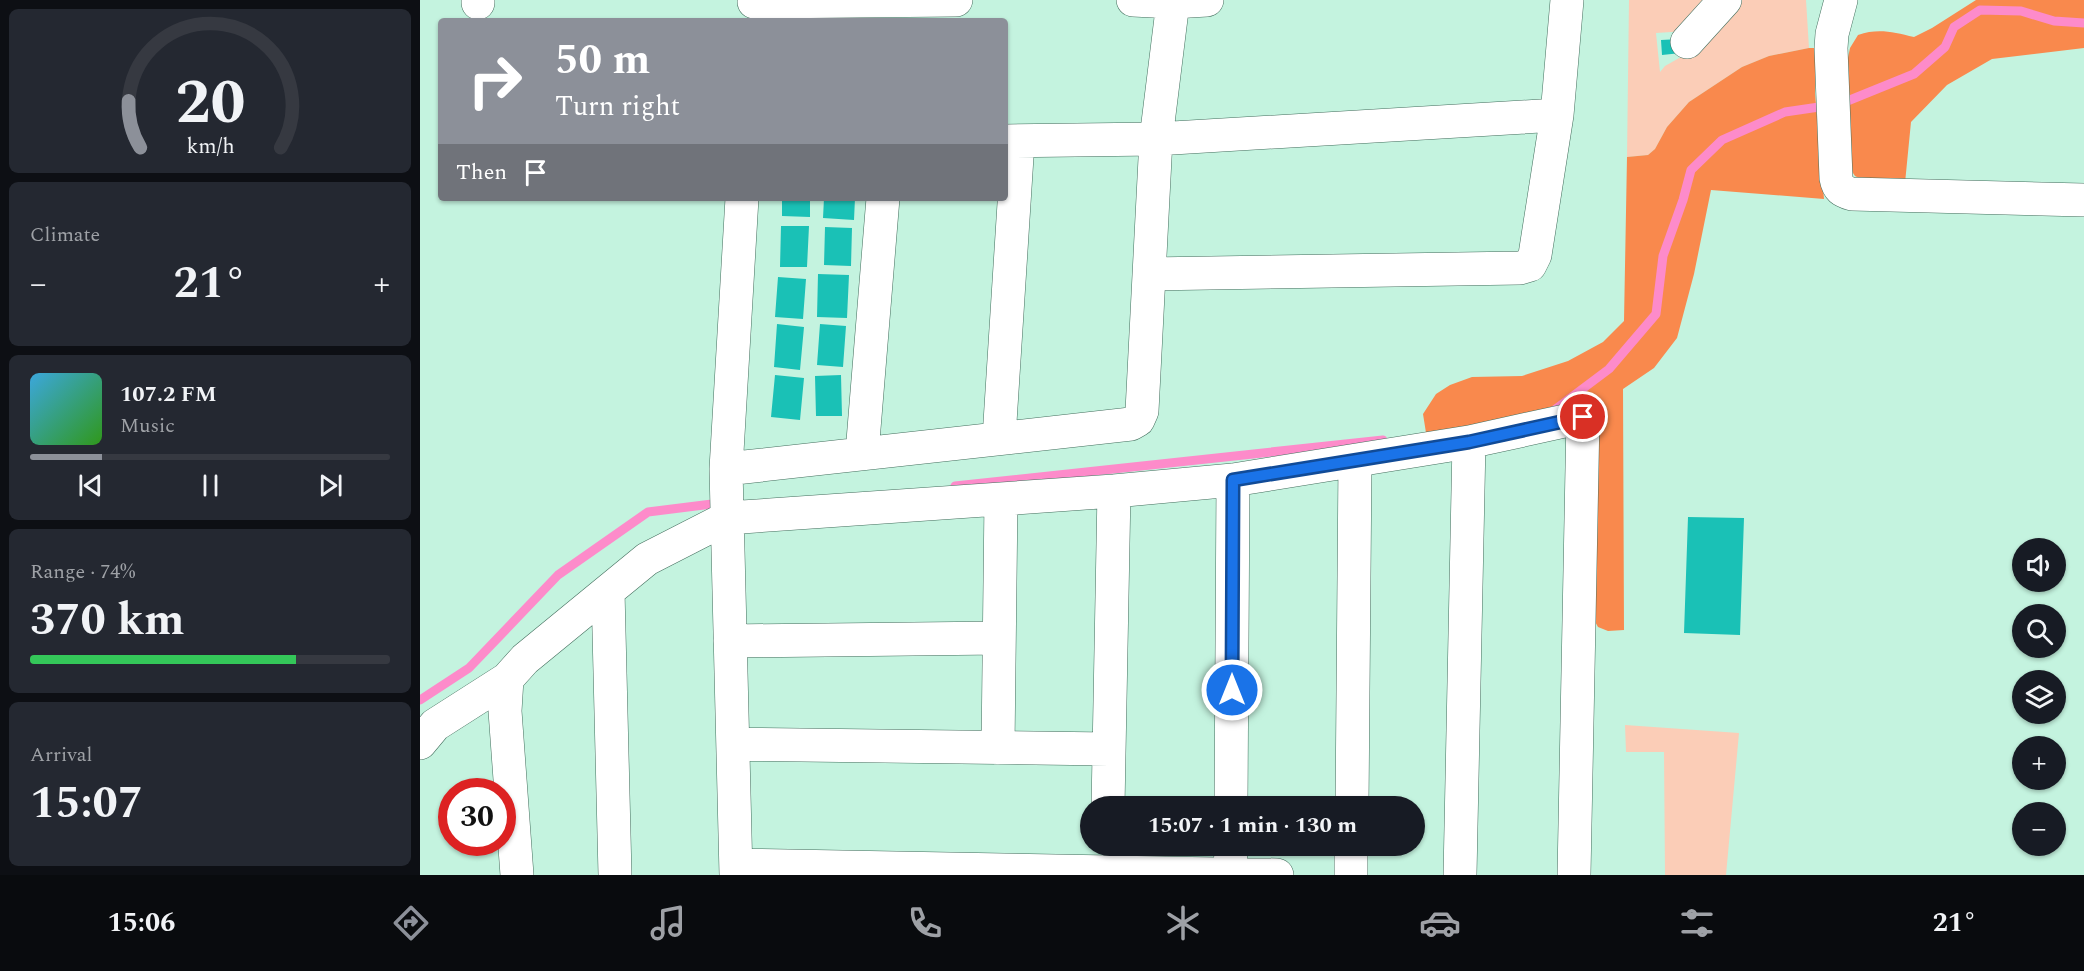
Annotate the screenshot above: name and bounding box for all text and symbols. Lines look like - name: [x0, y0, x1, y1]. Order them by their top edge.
- text: 50 m: [555, 29, 650, 92]
- icon: right: [456, 42, 534, 120]
- text: 20: [175, 56, 245, 151]
- text: Turn right: [555, 86, 680, 128]
- text: km/h: [186, 130, 234, 163]
- text: Then: [456, 156, 507, 189]
- icon: arrive: [519, 156, 552, 189]
- text: Climate: [30, 220, 100, 250]
- text: 21°: [174, 249, 247, 318]
- text: −: [30, 259, 47, 309]
- text: +: [374, 259, 390, 309]
- text: 107.2 FM: [120, 378, 217, 411]
- pin: [1557, 391, 1608, 442]
- icon: arrive: [1566, 400, 1599, 433]
- text: Music: [120, 411, 175, 441]
- icon: previous: [74, 469, 107, 502]
- icon: pause: [194, 469, 227, 502]
- icon: next: [314, 469, 347, 502]
- map controls: [2012, 538, 2066, 856]
- button: sound: [2012, 538, 2066, 592]
- text: Range · 74%: [30, 557, 135, 587]
- text: 370 km: [30, 586, 185, 655]
- button: search: [2012, 604, 2066, 658]
- position arrow: [1200, 658, 1264, 722]
- button: layers: [2012, 670, 2066, 724]
- button: +: [2012, 736, 2066, 790]
- text: Arrival: [30, 740, 92, 770]
- text: 15:07: [30, 769, 143, 838]
- speed limit sign: 30: [438, 778, 516, 856]
- button: −: [2012, 802, 2066, 856]
- text: 15:07 · 1 min · 130 m: [1148, 809, 1357, 842]
- text: 15:06: [108, 902, 175, 944]
- icon: directions: [390, 902, 432, 944]
- icon: music: [647, 902, 689, 944]
- icon: phone: [904, 902, 946, 944]
- icon: climate: [1162, 902, 1204, 944]
- icon: car: [1419, 902, 1461, 944]
- icon: filters: [1676, 902, 1718, 944]
- text: 21°: [1933, 902, 1976, 944]

